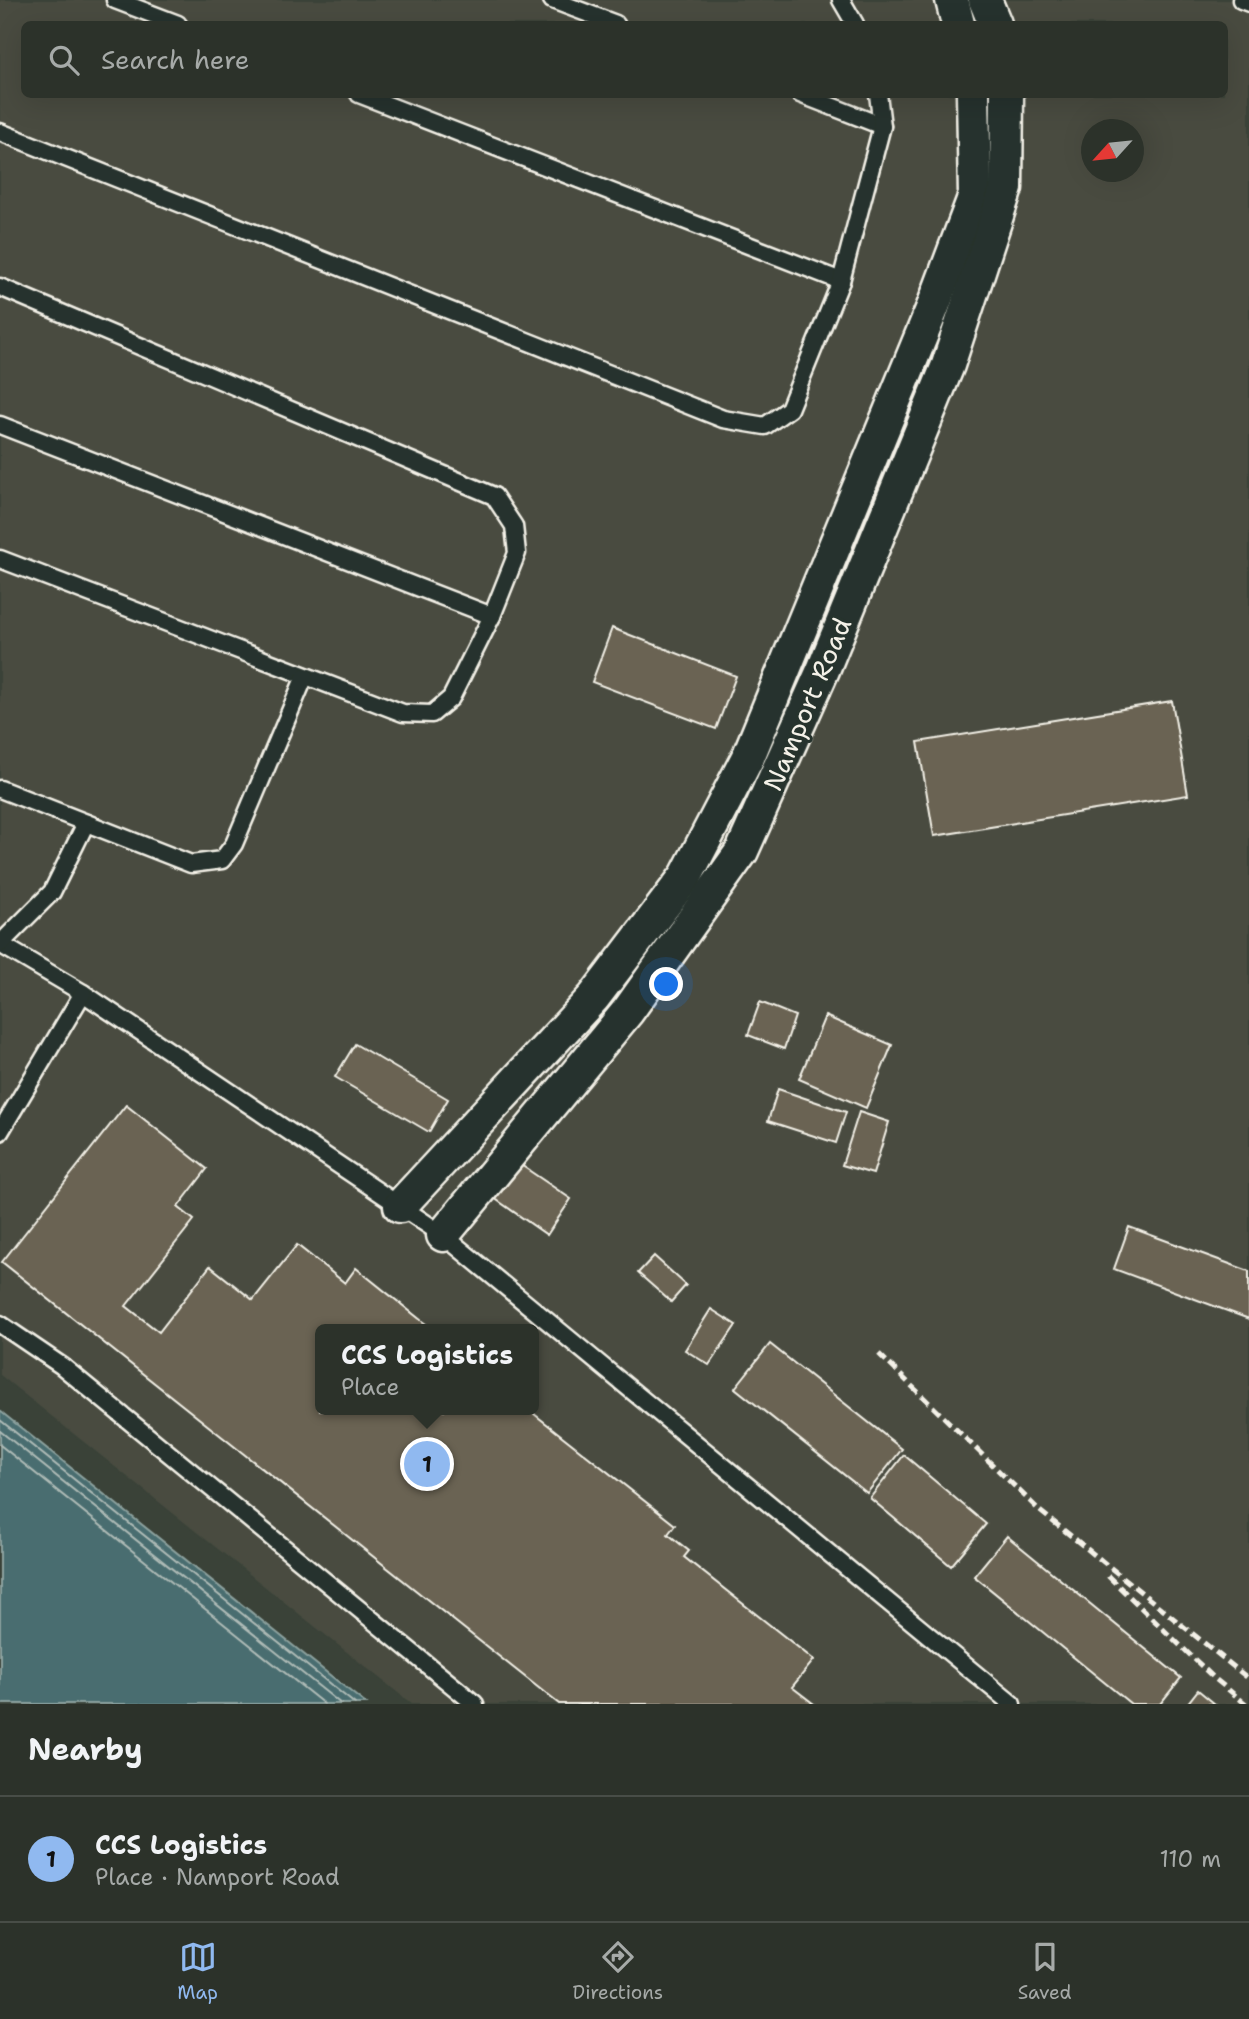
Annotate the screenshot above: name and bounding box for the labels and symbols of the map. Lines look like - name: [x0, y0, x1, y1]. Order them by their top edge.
- north arrow: [1081, 119, 1144, 182]
- street label: Namport Road: [755, 612, 859, 796]
- your location: [649, 967, 683, 1001]
- pin: 1: [404, 1438, 450, 1490]

